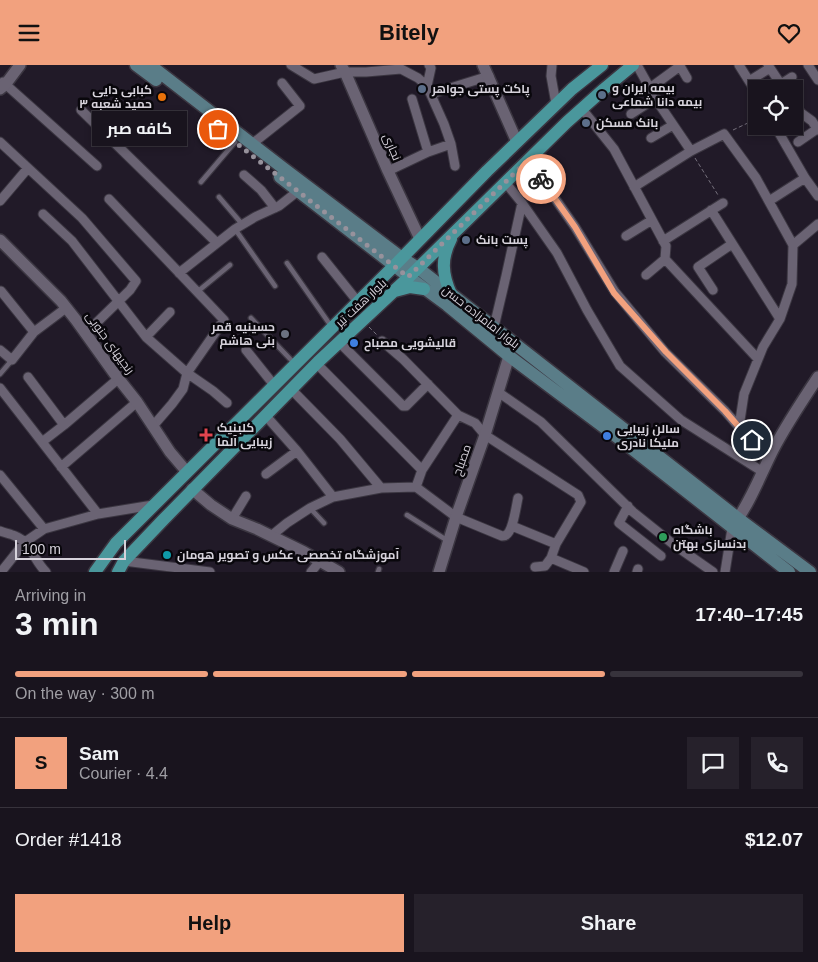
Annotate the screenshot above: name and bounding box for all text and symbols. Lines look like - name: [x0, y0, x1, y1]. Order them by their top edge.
- icon: menu: [15, 19, 43, 47]
- icon: heart: [775, 19, 803, 47]
- text: Bitely: [379, 20, 439, 45]
- map controls: [748, 80, 803, 135]
- button: locate: [748, 80, 803, 135]
- place label: بیمه ایران و بیمه دانا شماعی: [612, 81, 702, 110]
- place label: پاکت پستی جواهر: [431, 82, 530, 98]
- place label: کبابی دایی حمید شعبه ۳: [79, 83, 152, 111]
- marker: پاکت پستی جواهر: [416, 83, 428, 95]
- marker: بیمه ایران و بیمه دانا شماعی: [596, 89, 608, 101]
- marker: کبابی دایی حمید شعبه ۳: [156, 91, 168, 103]
- pin: [197, 108, 239, 150]
- callout: کافه صبر: [93, 111, 188, 147]
- icon: bag: [204, 115, 232, 143]
- place label: بانک مسکن: [596, 116, 658, 131]
- marker: بانک مسکن: [580, 117, 592, 129]
- text: کافه صبر: [107, 120, 172, 137]
- street label: نجاری: [380, 131, 404, 163]
- courier: [516, 154, 566, 204]
- icon: bike: [527, 165, 555, 193]
- place label: پست بانک: [476, 233, 529, 249]
- marker: پست بانک: [460, 234, 472, 246]
- street label: بلوار هفت تیر: [332, 276, 389, 331]
- street label: بلوار امامزاده حسن: [440, 283, 522, 351]
- street label: رنجیهای جنوبی: [83, 309, 137, 377]
- place label: حسینیه قمر بنی هاشم: [211, 320, 275, 349]
- marker: حسینیه قمر بنی هاشم: [279, 328, 291, 340]
- place label: قالیشویی مصباح: [364, 336, 456, 352]
- marker: قالیشویی مصباح: [348, 337, 360, 349]
- pin: [731, 419, 773, 461]
- place label: کلینیک زیبایی آلما: [217, 421, 272, 450]
- place label: سالن زیبایی ملیکا نادری: [617, 422, 680, 451]
- icon: home: [738, 426, 766, 454]
- marker: کلینیک زیبایی آلما: [199, 428, 213, 442]
- marker: سالن زیبایی ملیکا نادری: [601, 430, 613, 442]
- street label: مصباح: [450, 443, 475, 478]
- place label: باشگاه بدنسازی بهتن: [673, 523, 746, 552]
- marker: باشگاه بدنسازی بهتن: [657, 531, 669, 543]
- scale bar: [15, 537, 126, 560]
- text: 100 m: [22, 541, 61, 557]
- place label: آموزشگاه تخصصی عکس و تصویر هومان: [177, 548, 399, 563]
- marker: آموزشگاه تخصصی عکس و تصویر هومان: [161, 549, 173, 561]
- text: Arriving in: [15, 587, 86, 604]
- text: 17:40–17:45: [695, 604, 803, 625]
- text: 3 min: [15, 606, 99, 642]
- text: On the way · 300 m: [15, 685, 155, 702]
- button: chat: [687, 737, 739, 789]
- button: phone: [751, 737, 803, 789]
- text: Sam: [79, 743, 119, 764]
- text: S: [35, 752, 47, 773]
- text: Courier · 4.4: [79, 765, 168, 782]
- text: Order #1418: [15, 829, 122, 850]
- text: $12.07: [745, 829, 803, 850]
- button: Help: [15, 894, 404, 952]
- button: Share: [414, 894, 803, 952]

